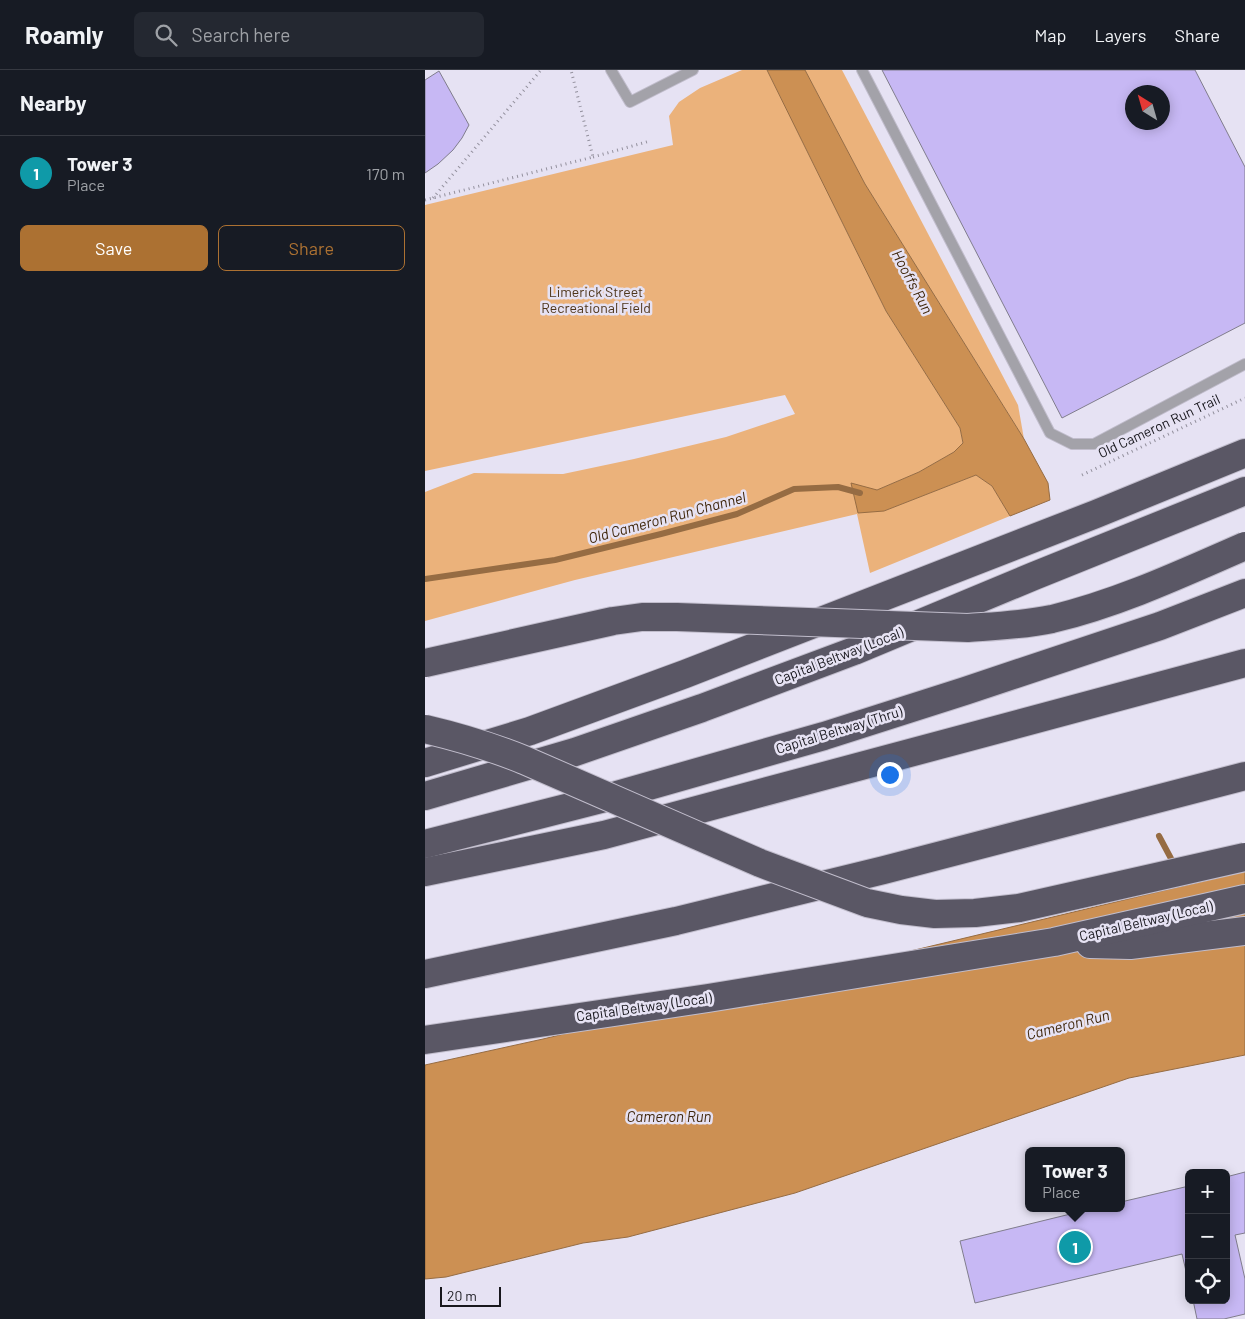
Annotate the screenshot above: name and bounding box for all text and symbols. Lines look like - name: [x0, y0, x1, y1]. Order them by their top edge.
- search box: [134, 12, 484, 57]
- text: Roamly: [25, 20, 104, 49]
- icon: search: [152, 21, 180, 49]
- text: Search here: [192, 23, 290, 46]
- text: Map: [1034, 24, 1066, 46]
- text: Layers: [1094, 24, 1147, 46]
- text: Share: [1175, 24, 1220, 46]
- north arrow: [1125, 85, 1170, 130]
- text: Nearby: [20, 90, 86, 115]
- text: Tower 3: [67, 152, 133, 175]
- text: 1: [33, 164, 39, 183]
- text: 170 m: [366, 164, 405, 183]
- text: Place: [67, 175, 105, 194]
- button: Save: [20, 225, 208, 271]
- button: Share: [218, 225, 405, 271]
- water label: Hooffs Run: [889, 246, 937, 317]
- park label: Limerick Street Recreational Field: [541, 283, 651, 316]
- street label: Old Cameron Run Trail: [1095, 390, 1222, 461]
- water label: Old Cameron Run Channel: [586, 487, 748, 547]
- street label: Capital Beltway (Local): [772, 623, 906, 688]
- street label: Capital Beltway (Thru): [774, 702, 904, 757]
- your location: [877, 762, 903, 788]
- street label: Capital Beltway (Local): [1077, 897, 1215, 944]
- street label: Capital Beltway (Local): [575, 989, 713, 1024]
- water label: Cameron Run: [1024, 1005, 1111, 1043]
- water label: Cameron Run: [627, 1107, 712, 1125]
- popup: [1025, 1147, 1125, 1212]
- text: Tower 3: [1042, 1159, 1108, 1182]
- map controls: [1185, 1169, 1230, 1304]
- button: +: [1185, 1169, 1230, 1214]
- text: Place: [1042, 1182, 1080, 1201]
- button: −: [1185, 1214, 1230, 1259]
- pin: 1: [1059, 1228, 1091, 1266]
- button: locate: [1185, 1259, 1230, 1304]
- scale bar: [440, 1284, 501, 1307]
- text: 20 m: [447, 1287, 477, 1304]

